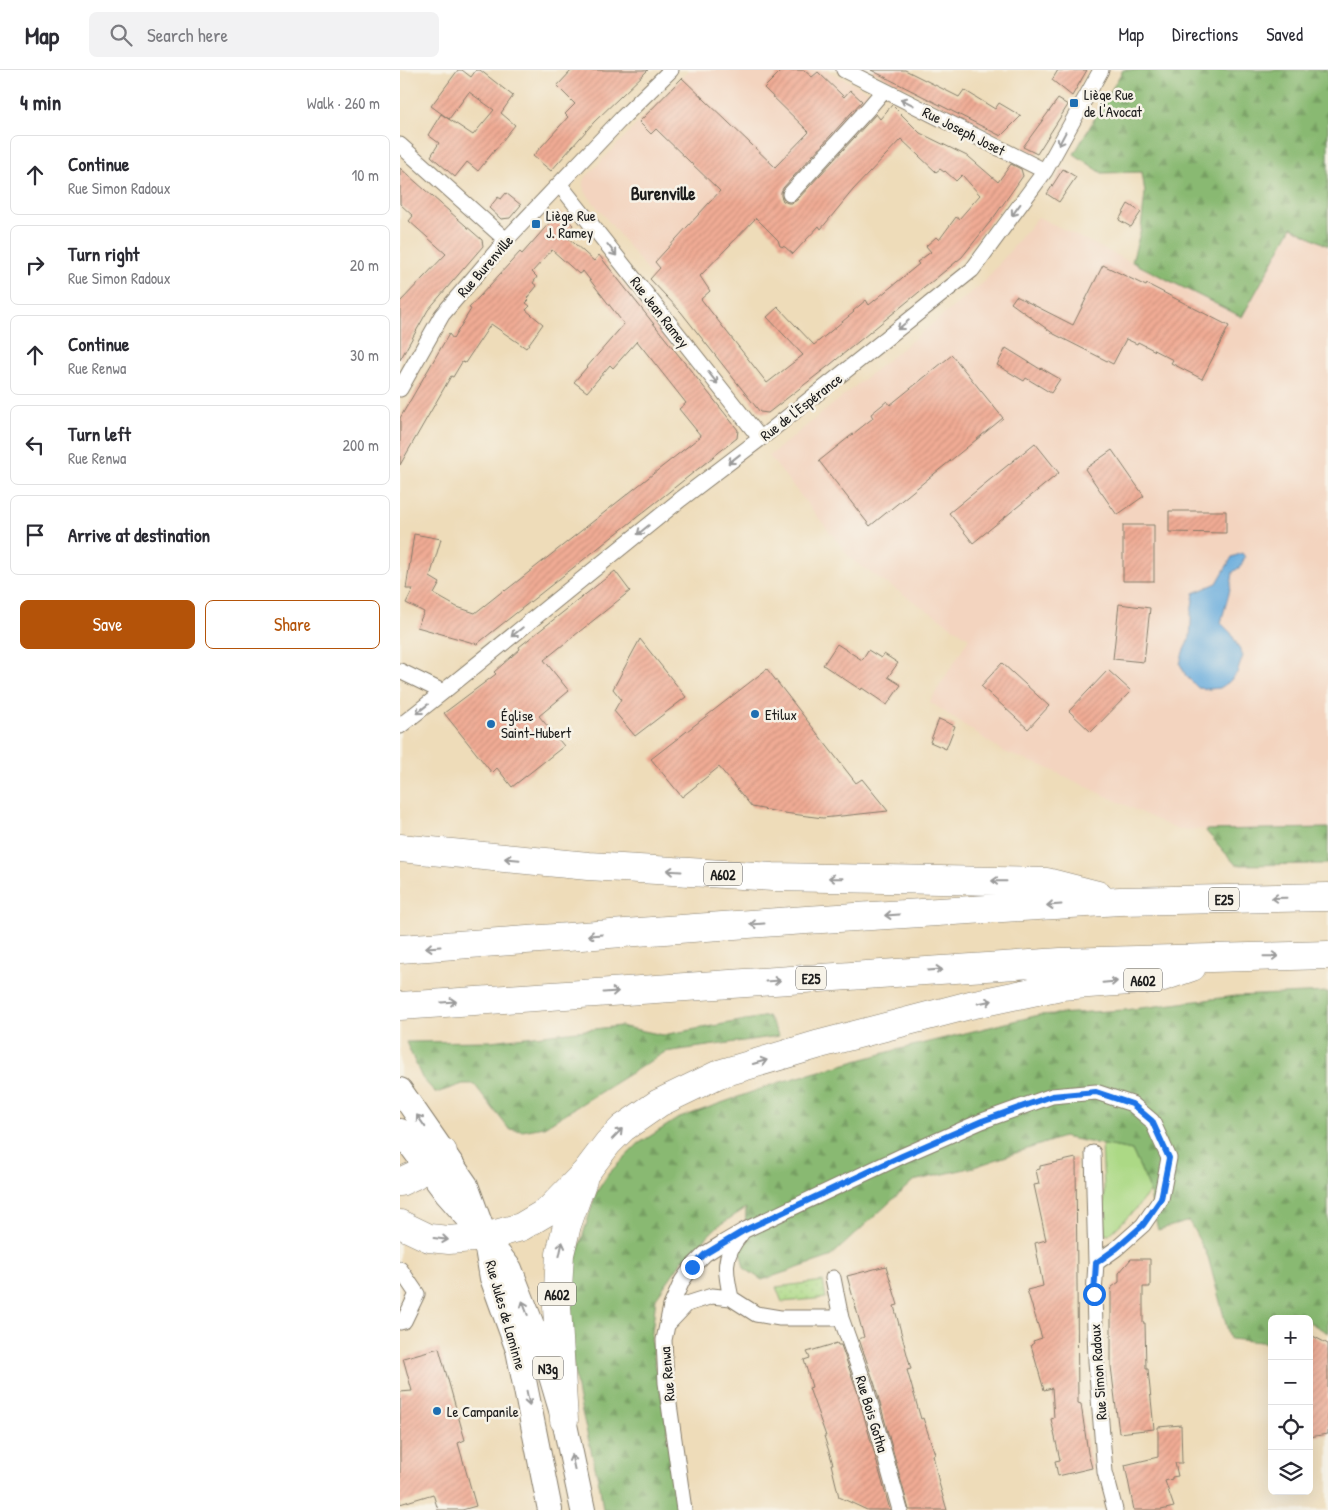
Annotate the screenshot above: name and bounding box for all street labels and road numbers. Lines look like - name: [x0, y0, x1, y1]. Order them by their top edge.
- street label: Rue Joseph Joset: [919, 101, 1010, 161]
- street label: Rue Burenville: [452, 230, 518, 302]
- street label: Rue Jean Ramey: [626, 272, 694, 352]
- street label: Rue de l'Espérance: [756, 368, 846, 446]
- road number: A602: [704, 862, 742, 886]
- road number: E25: [1209, 888, 1239, 911]
- road number: E25: [796, 966, 826, 990]
- road number: A602: [1124, 968, 1162, 992]
- street label: Rue Jules de Laminne: [480, 1258, 532, 1372]
- road number: A602: [538, 1282, 576, 1306]
- street label: Rue Simon Radoux: [1084, 1323, 1112, 1421]
- street label: Rue Renwa: [654, 1346, 680, 1402]
- road number: N3g: [533, 1356, 563, 1380]
- street label: Rue Bois Gotha: [850, 1373, 894, 1455]

